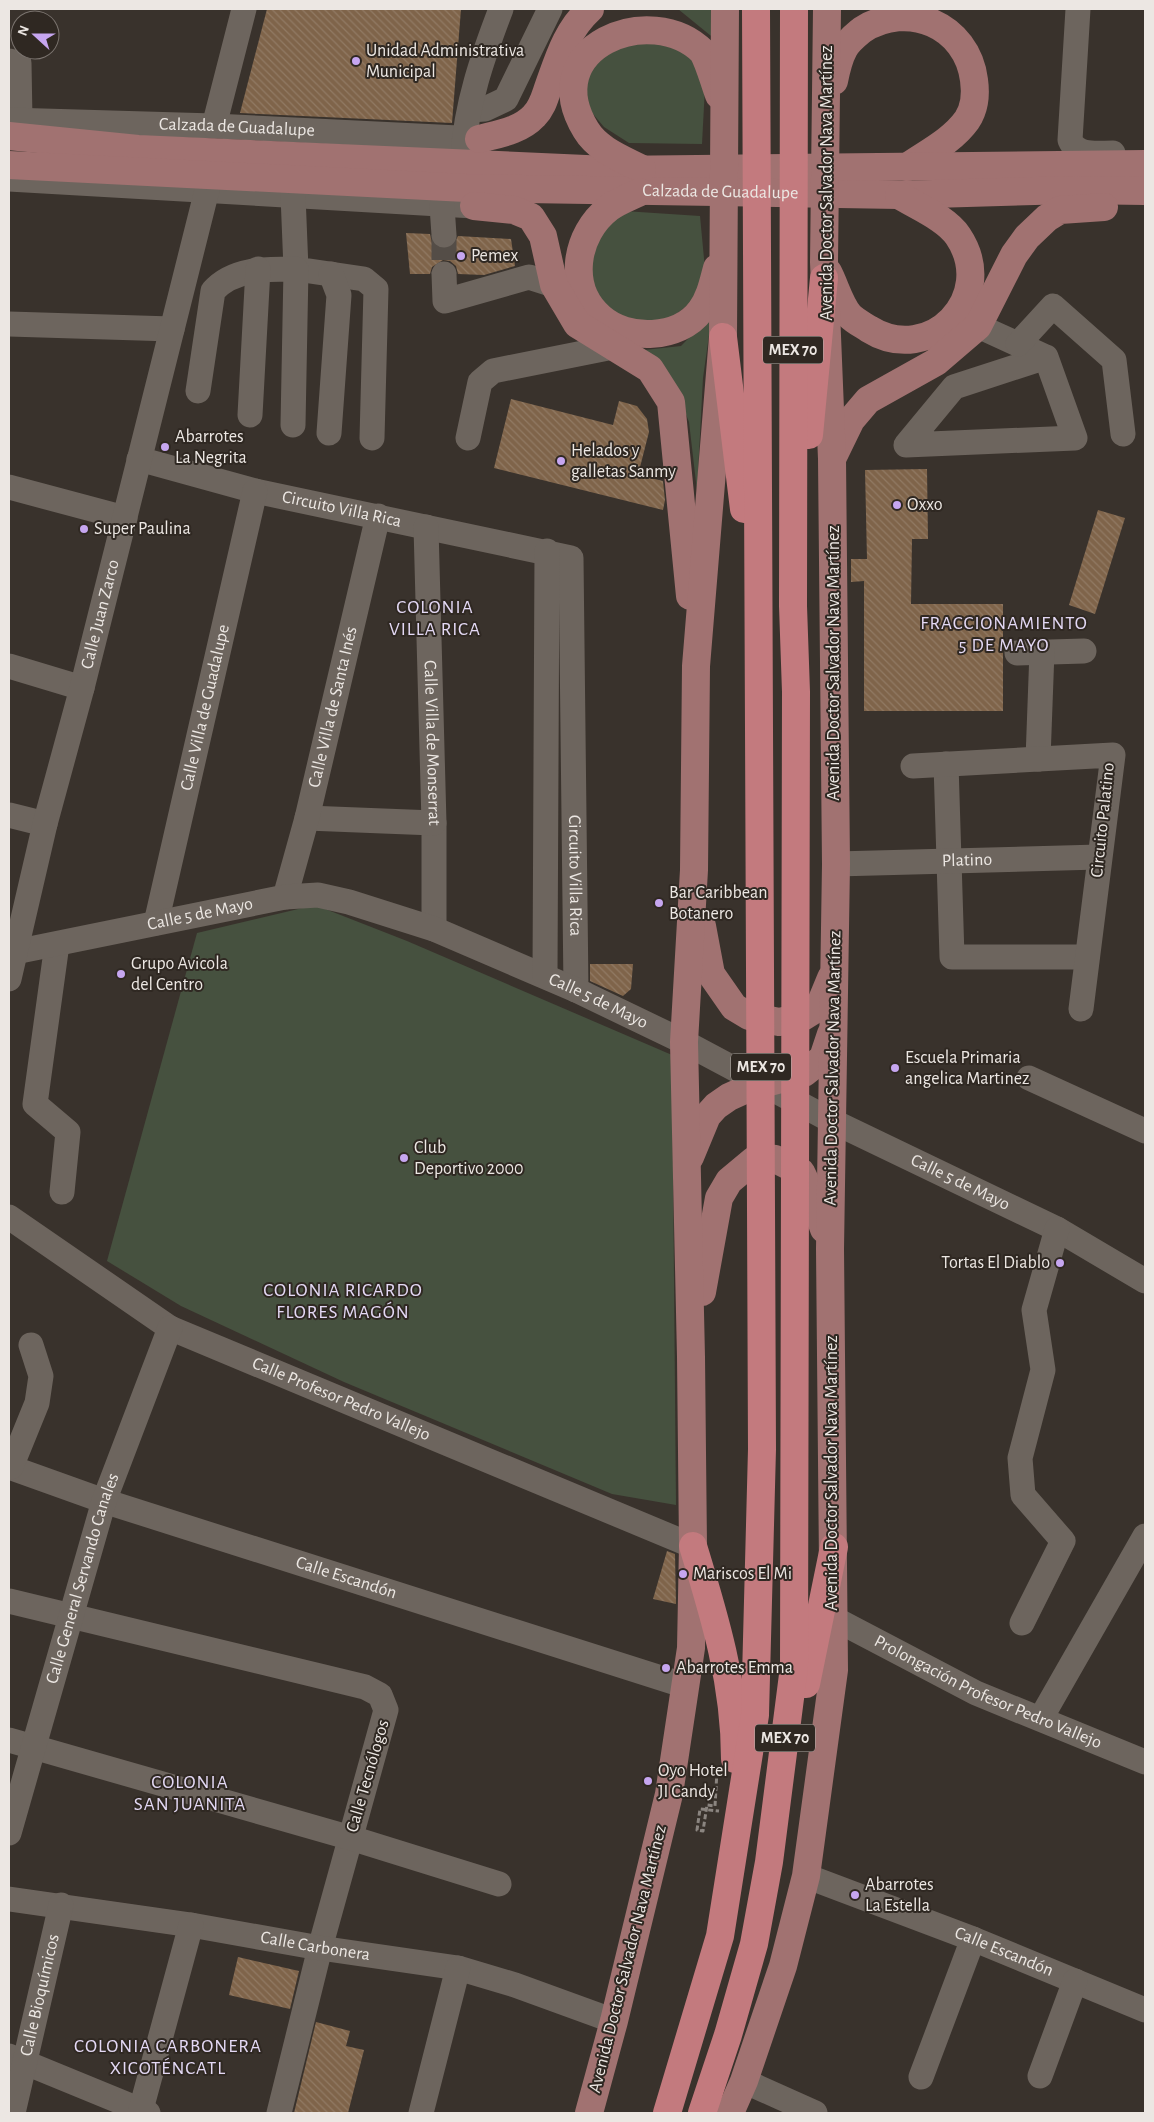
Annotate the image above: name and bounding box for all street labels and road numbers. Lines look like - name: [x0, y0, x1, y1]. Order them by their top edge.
- street label: Avenida Doctor Salvador Nava Martínez: [818, 45, 836, 321]
- street label: Calzada de Guadalupe: [159, 115, 315, 140]
- street label: Calzada de Guadalupe: [642, 182, 798, 202]
- road number: MEX 70: [763, 336, 823, 364]
- street label: Circuito Villa Rica: [280, 488, 403, 531]
- street label: Avenida Doctor Salvador Nava Martínez: [825, 525, 843, 801]
- street label: Calle Juan Zarco: [78, 558, 123, 671]
- street label: Calle Villa de Guadalupe: [178, 623, 233, 792]
- street label: Calle Villa de Santa Inés: [305, 625, 361, 789]
- street label: Calle Villa de Monserrat: [421, 660, 443, 826]
- street label: Circuito Palatino: [1088, 761, 1118, 878]
- street label: Circuito Villa Rica: [565, 815, 584, 936]
- street label: Platino: [942, 851, 993, 870]
- street label: Calle 5 de Mayo: [146, 895, 255, 934]
- street label: Avenida Doctor Salvador Nava Martínez: [822, 930, 844, 1206]
- street label: Calle 5 de Mayo: [546, 970, 651, 1032]
- road number: MEX 70: [731, 1054, 791, 1080]
- street label: Calle 5 de Mayo: [908, 1151, 1013, 1214]
- street label: Avenida Doctor Salvador Nava Martínez: [823, 1335, 841, 1611]
- street label: Calle Profesor Pedro Vallejo: [249, 1354, 433, 1444]
- street label: Calle General Servando Canales: [43, 1471, 123, 1686]
- street label: Calle Escandón: [294, 1554, 399, 1602]
- street label: Prolongación Profesor Pedro Vallejo: [871, 1632, 1104, 1752]
- street label: Calle Tecnólogos: [343, 1718, 393, 1834]
- road number: MEX 70: [755, 1725, 815, 1752]
- street label: Avenida Doctor Salvador Nava Martínez: [586, 1823, 670, 2095]
- street label: Calle Escandón: [952, 1924, 1056, 1980]
- street label: Calle Carbonera: [259, 1929, 371, 1964]
- street label: Calle Bioquímicos: [17, 1932, 63, 2058]

